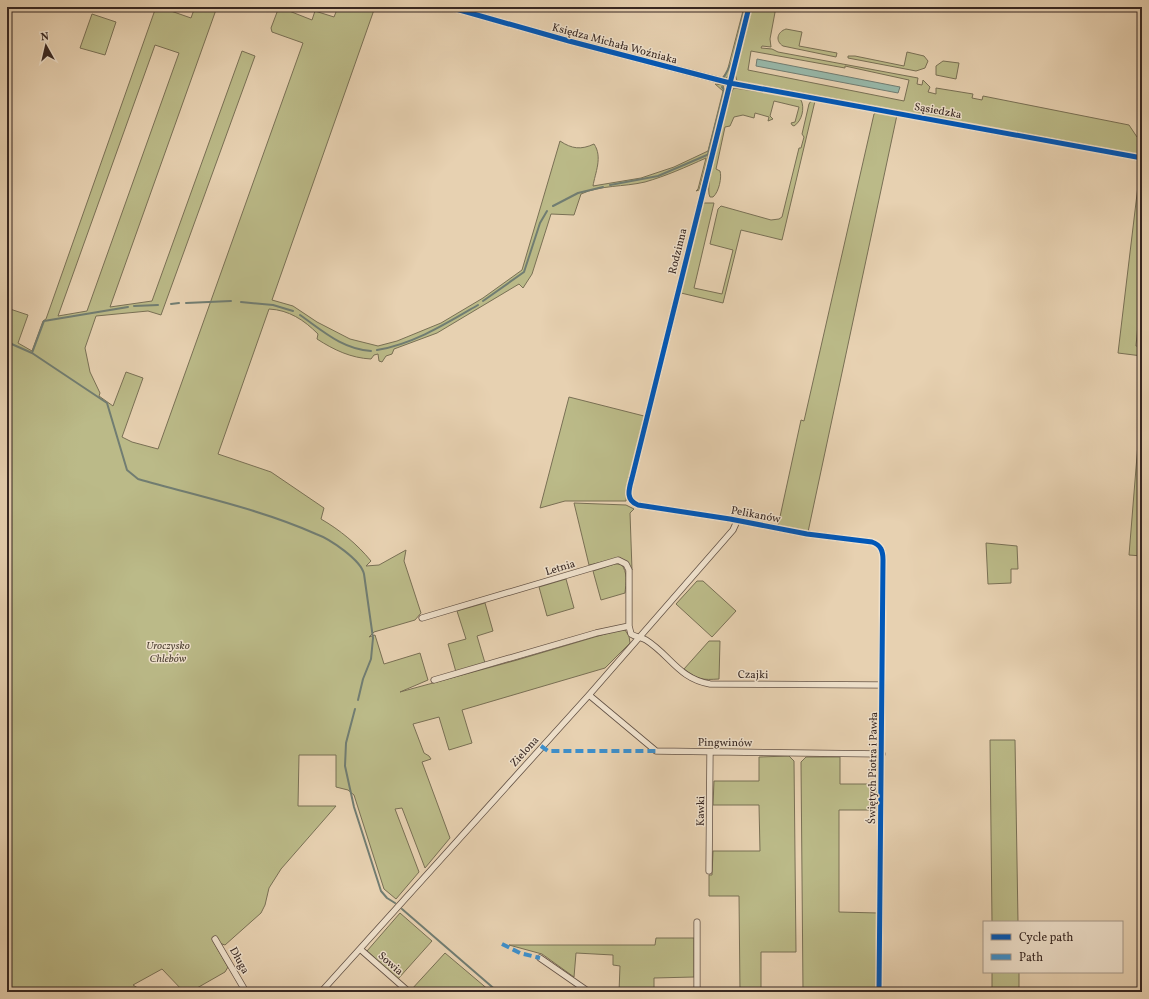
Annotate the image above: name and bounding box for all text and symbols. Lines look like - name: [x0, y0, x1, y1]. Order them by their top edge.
- street label: Księdza Michała Woźniaka: [550, 20, 679, 69]
- north arrow: [26, 26, 66, 66]
- text: N: [40, 30, 50, 46]
- street label: Sąsiedzka: [913, 100, 963, 123]
- street label: Rodzinna: [666, 226, 692, 276]
- street label: Pelikanów: [730, 503, 782, 528]
- street label: Letnia: [544, 557, 578, 580]
- park label: Uroczysko Chlebów: [146, 639, 190, 667]
- street label: Czajki: [738, 668, 768, 683]
- street label: Świętych Piotra i Pawła: [865, 711, 882, 824]
- street label: Zielona: [507, 733, 543, 771]
- street label: Pingwinów: [698, 736, 753, 751]
- street label: Kawki: [694, 796, 709, 826]
- legend: [983, 921, 1123, 973]
- text: Cycle path: [1019, 930, 1074, 946]
- street label: Długa: [225, 945, 252, 977]
- street label: Sowia: [374, 949, 406, 980]
- text: Path: [1019, 950, 1043, 966]

